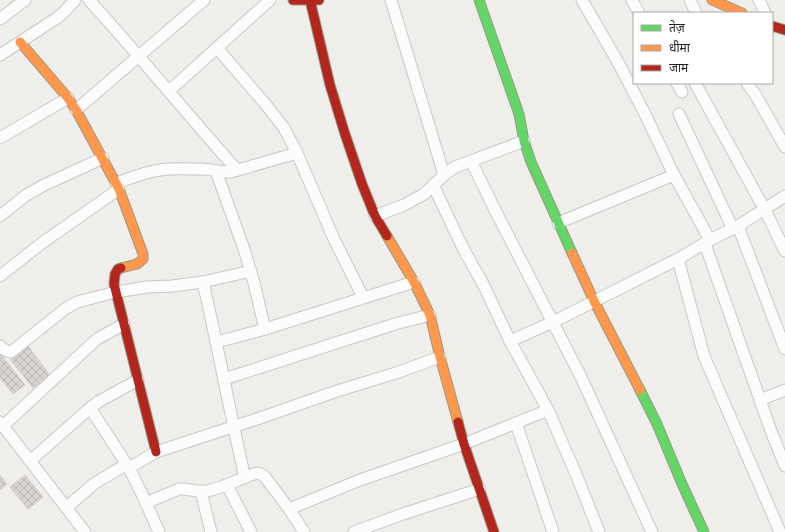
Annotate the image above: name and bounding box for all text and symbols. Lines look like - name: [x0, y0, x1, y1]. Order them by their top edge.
- legend: [633, 12, 773, 84]
- text: तेज़: [669, 20, 686, 35]
- text: धीमा: [669, 40, 691, 55]
- text: जाम: [669, 60, 689, 75]

